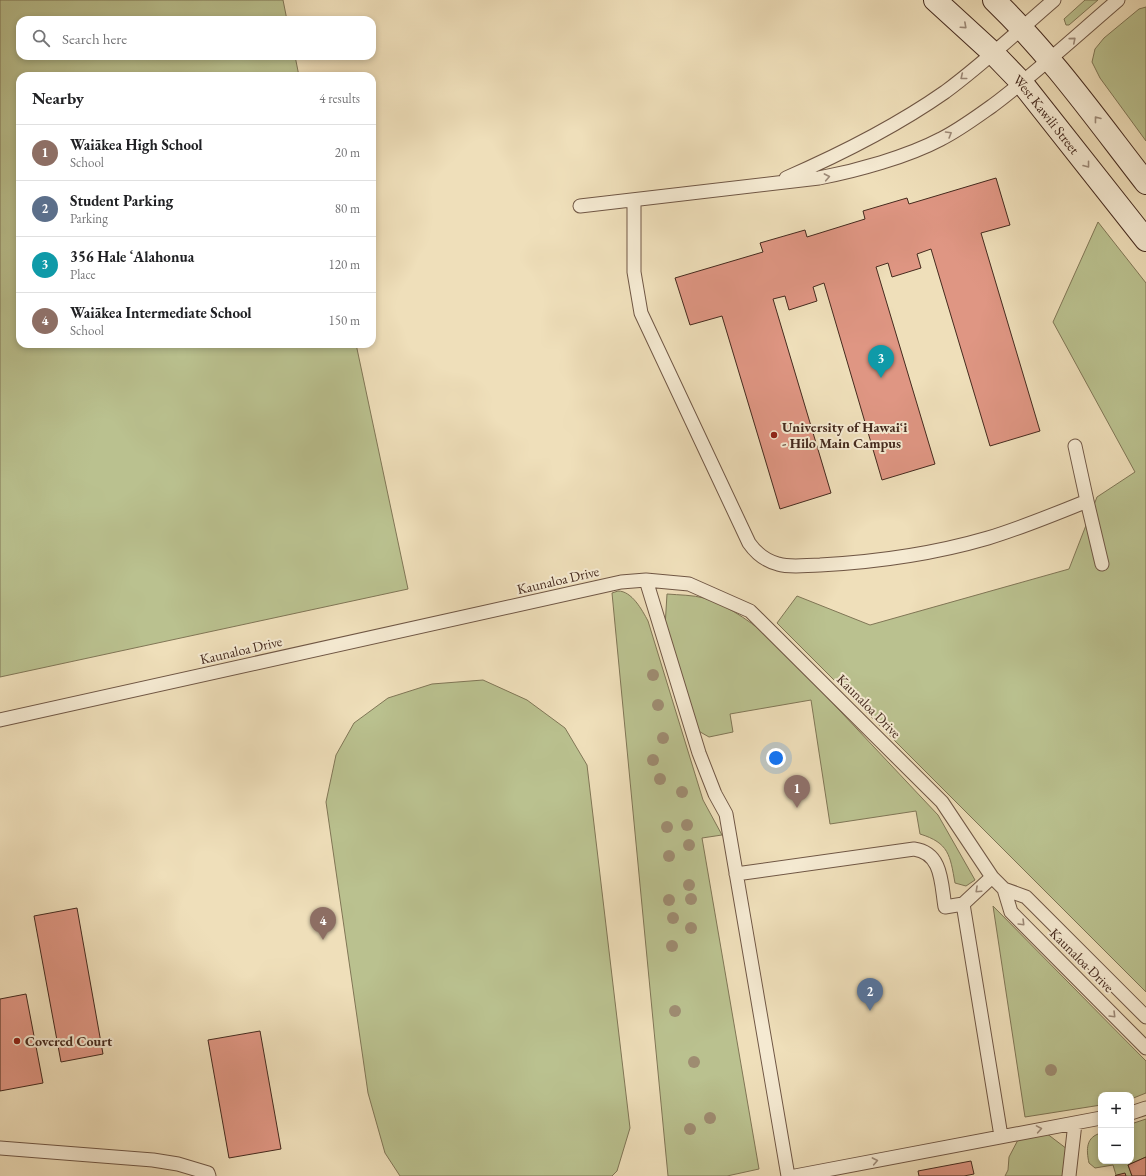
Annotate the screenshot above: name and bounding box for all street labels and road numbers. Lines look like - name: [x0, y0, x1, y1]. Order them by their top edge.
- street label: West Kawili Street: [1009, 70, 1084, 158]
- street label: Kaunaloa Drive: [515, 562, 601, 598]
- street label: Kaunaloa Drive: [198, 632, 284, 668]
- street label: Kaunaloa Drive: [833, 670, 905, 742]
- street label: Kaunaloa Drive: [1046, 924, 1118, 996]

